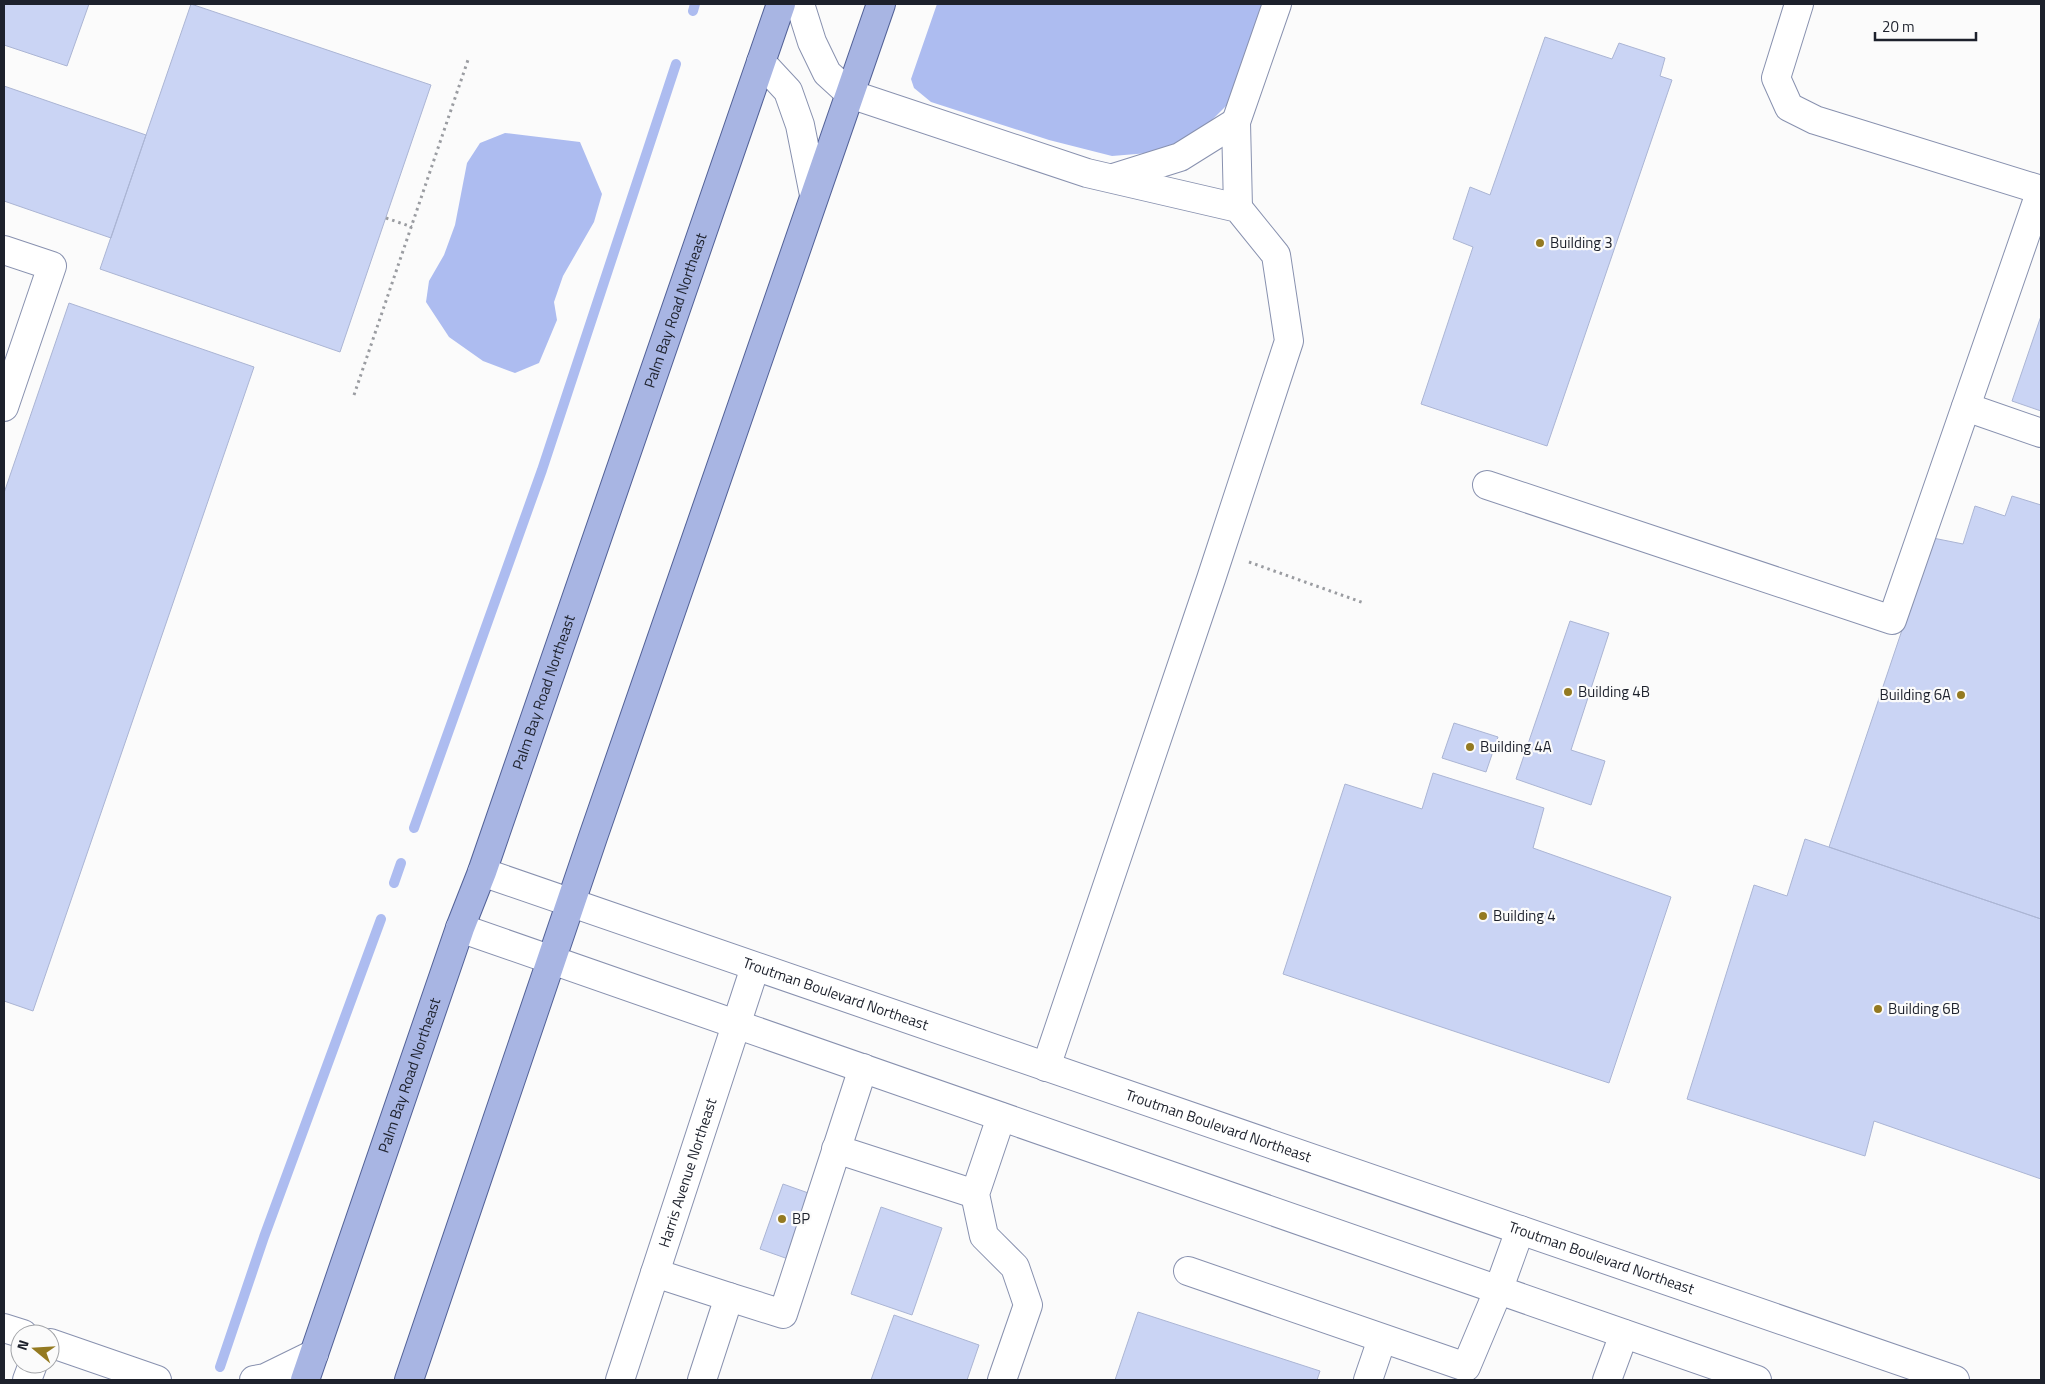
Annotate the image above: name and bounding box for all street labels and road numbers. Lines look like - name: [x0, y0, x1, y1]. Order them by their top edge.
- street label: Palm Bay Road Northeast: [638, 229, 713, 391]
- street label: Palm Bay Road Northeast: [506, 611, 581, 773]
- street label: Troutman Boulevard Northeast: [740, 951, 932, 1036]
- street label: Palm Bay Road Northeast: [372, 994, 446, 1156]
- street label: Troutman Boulevard Northeast: [1123, 1083, 1315, 1168]
- street label: Harris Avenue Northeast: [652, 1094, 723, 1250]
- street label: Troutman Boulevard Northeast: [1506, 1215, 1698, 1300]

